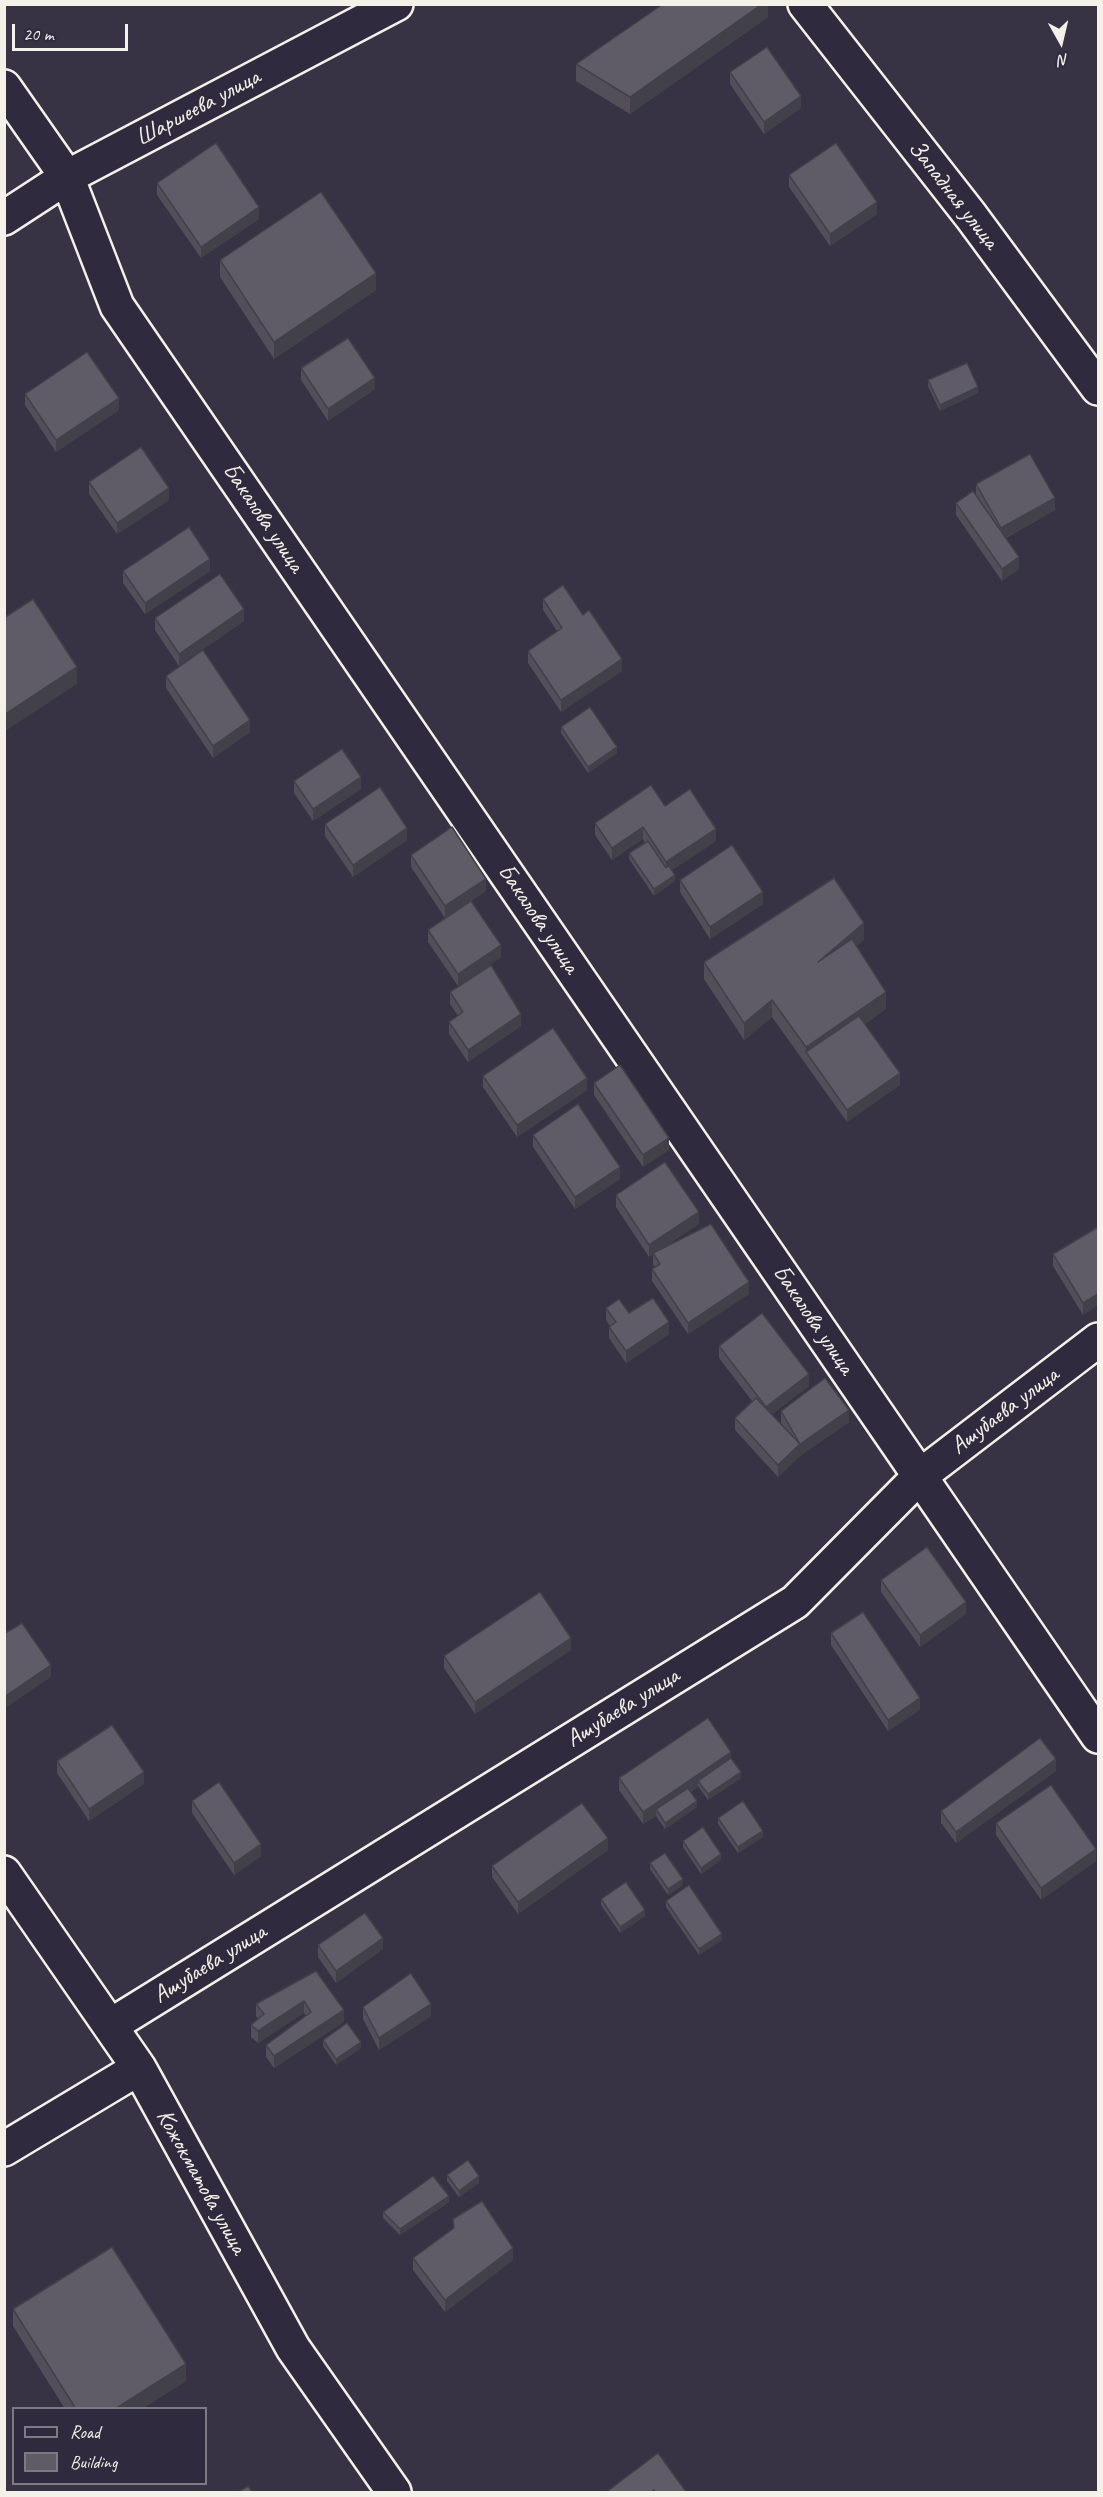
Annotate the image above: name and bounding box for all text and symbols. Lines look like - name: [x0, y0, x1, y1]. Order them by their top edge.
- scale bar: [15, 12, 130, 50]
- north arrow: [1031, 12, 1091, 72]
- text: 20 m: [23, 23, 54, 45]
- text: N: [1057, 49, 1070, 70]
- street label: Шаршеева улица: [131, 63, 265, 153]
- street label: Западная улица: [901, 135, 1005, 255]
- street label: Бакалова улица: [216, 458, 310, 578]
- street label: Бакалова улица: [491, 859, 585, 979]
- street label: Бакалова улица: [766, 1260, 860, 1380]
- street label: Ашубаева улица: [945, 1361, 1065, 1461]
- street label: Ашубаева улица: [561, 1662, 685, 1754]
- street label: Ашубаева улица: [148, 1918, 272, 2010]
- street label: Кожокматова улица: [149, 2104, 253, 2260]
- legend: [12, 2407, 207, 2485]
- text: Road: [70, 2421, 100, 2443]
- text: Building: [70, 2451, 117, 2473]

